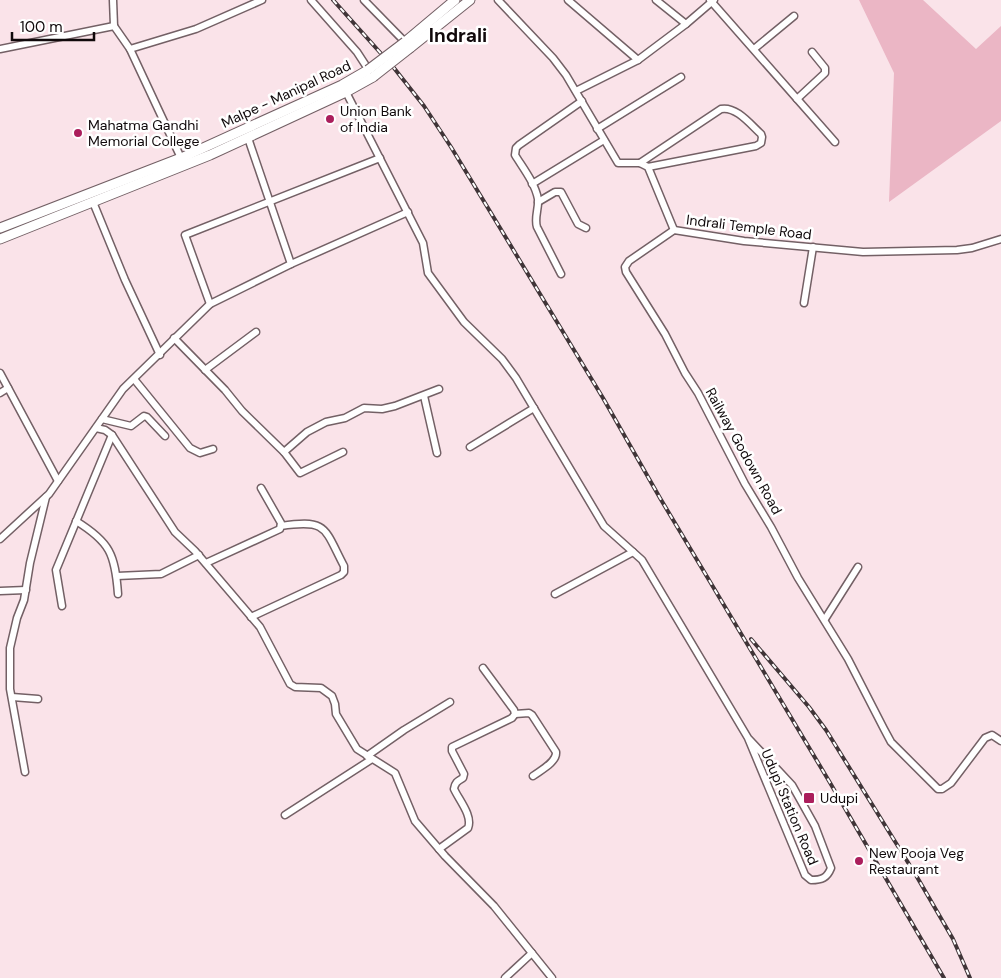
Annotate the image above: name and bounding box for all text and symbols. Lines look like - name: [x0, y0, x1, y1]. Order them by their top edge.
- scale bar: [12, 10, 95, 42]
- text: 100 m: [20, 17, 63, 37]
- district label: Indrali: [429, 23, 487, 48]
- street label: Malpe - Manipal Road: [218, 56, 354, 132]
- place label: Union Bank of India: [340, 102, 412, 136]
- marker: Union Bank of India: [324, 113, 336, 125]
- place label: Mahatma Gandhi Memorial College: [88, 116, 200, 150]
- marker: Mahatma Gandhi Memorial College: [72, 127, 84, 139]
- street label: Indrali Temple Road: [685, 210, 813, 244]
- street label: Railway Godown Road: [702, 384, 786, 518]
- street label: Udupi Station Road: [757, 746, 823, 868]
- place label: Udupi: [820, 789, 858, 807]
- marker: Udupi: [802, 791, 816, 805]
- place label: New Pooja Veg Restaurant: [869, 844, 964, 878]
- marker: New Pooja Veg Restaurant: [853, 855, 865, 867]

